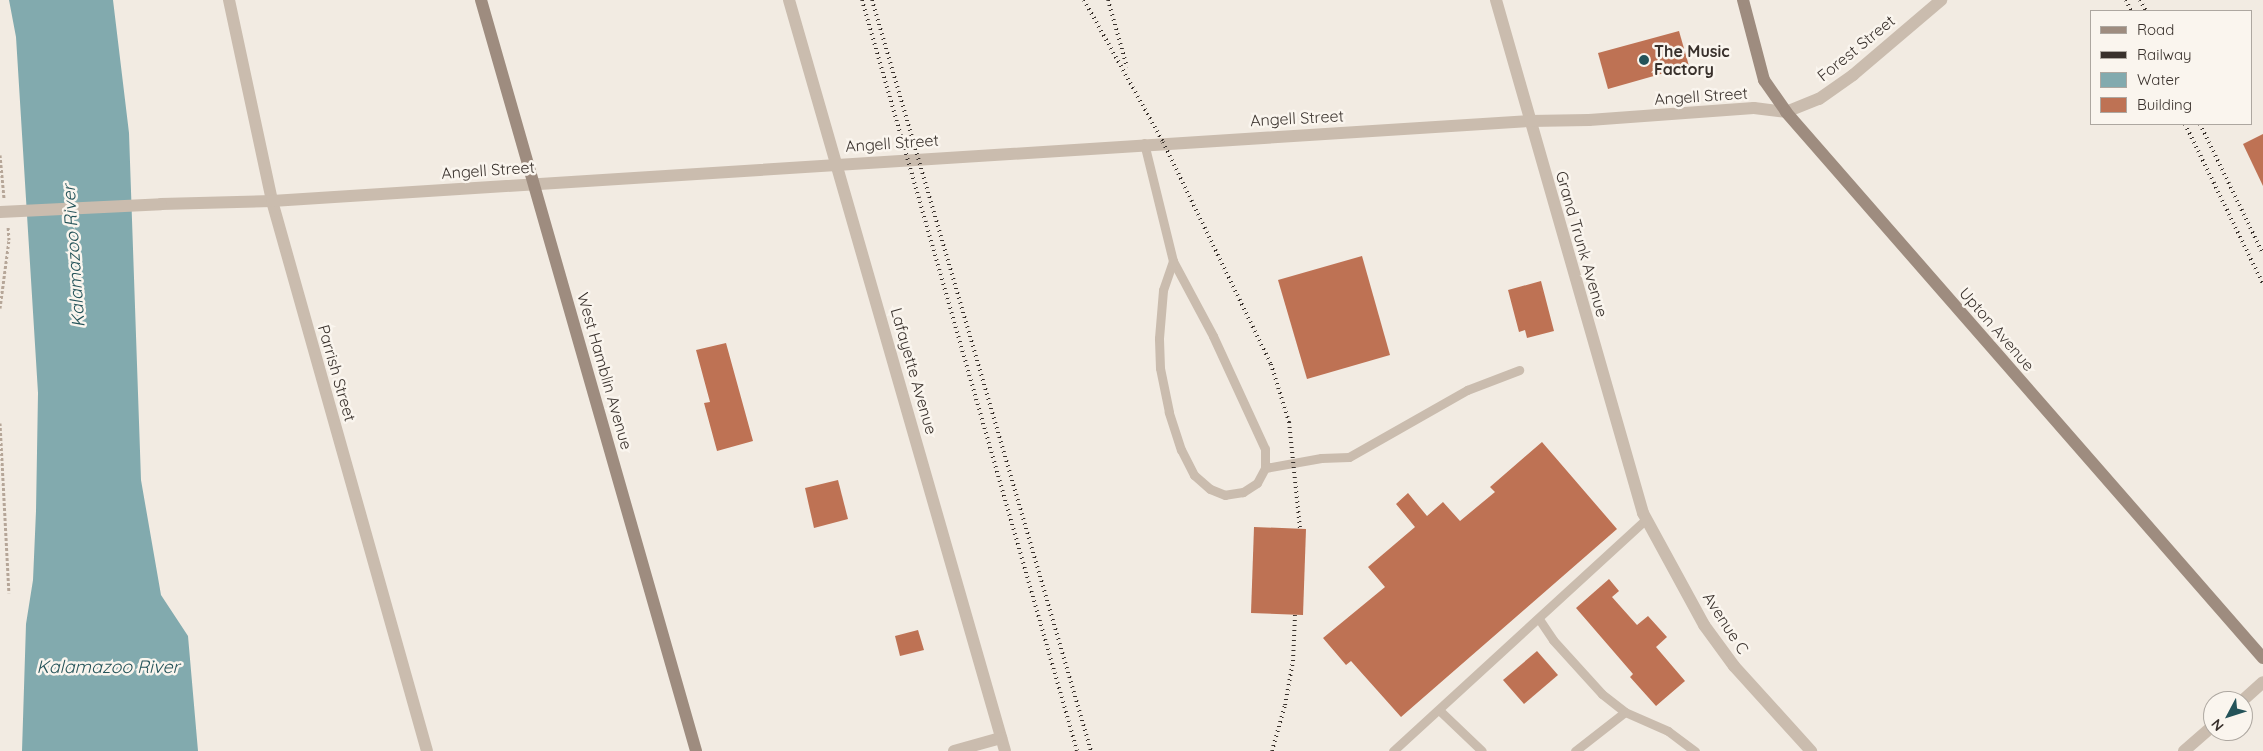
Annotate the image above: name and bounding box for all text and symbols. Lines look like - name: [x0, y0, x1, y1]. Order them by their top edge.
- legend: [2090, 10, 2253, 125]
- street label: Forest Street: [1813, 11, 1899, 85]
- text: Road: [2137, 20, 2174, 39]
- place label: The Music Factory: [1654, 41, 1730, 79]
- text: Railway: [2137, 45, 2192, 64]
- marker: The Music Factory: [1638, 54, 1650, 66]
- text: Water: [2137, 70, 2180, 89]
- street label: Angell Street: [1654, 83, 1748, 109]
- text: Building: [2137, 95, 2192, 114]
- street label: Angell Street: [1250, 106, 1344, 130]
- street label: Angell Street: [845, 130, 939, 156]
- street label: Angell Street: [441, 157, 535, 183]
- street label: Grand Trunk Avenue: [1552, 169, 1612, 319]
- water label: Kalamazoo River: [58, 184, 90, 328]
- street label: Upton Avenue: [1955, 283, 2039, 375]
- street label: West Hamblin Avenue: [573, 290, 637, 452]
- street label: Lafayette Avenue: [887, 306, 941, 436]
- street label: Parrish Street: [314, 322, 360, 424]
- street label: Avenue C: [1699, 589, 1753, 657]
- water label: Kalamazoo River: [37, 656, 179, 678]
- north arrow: [2203, 691, 2253, 741]
- text: N: [2207, 715, 2227, 735]

